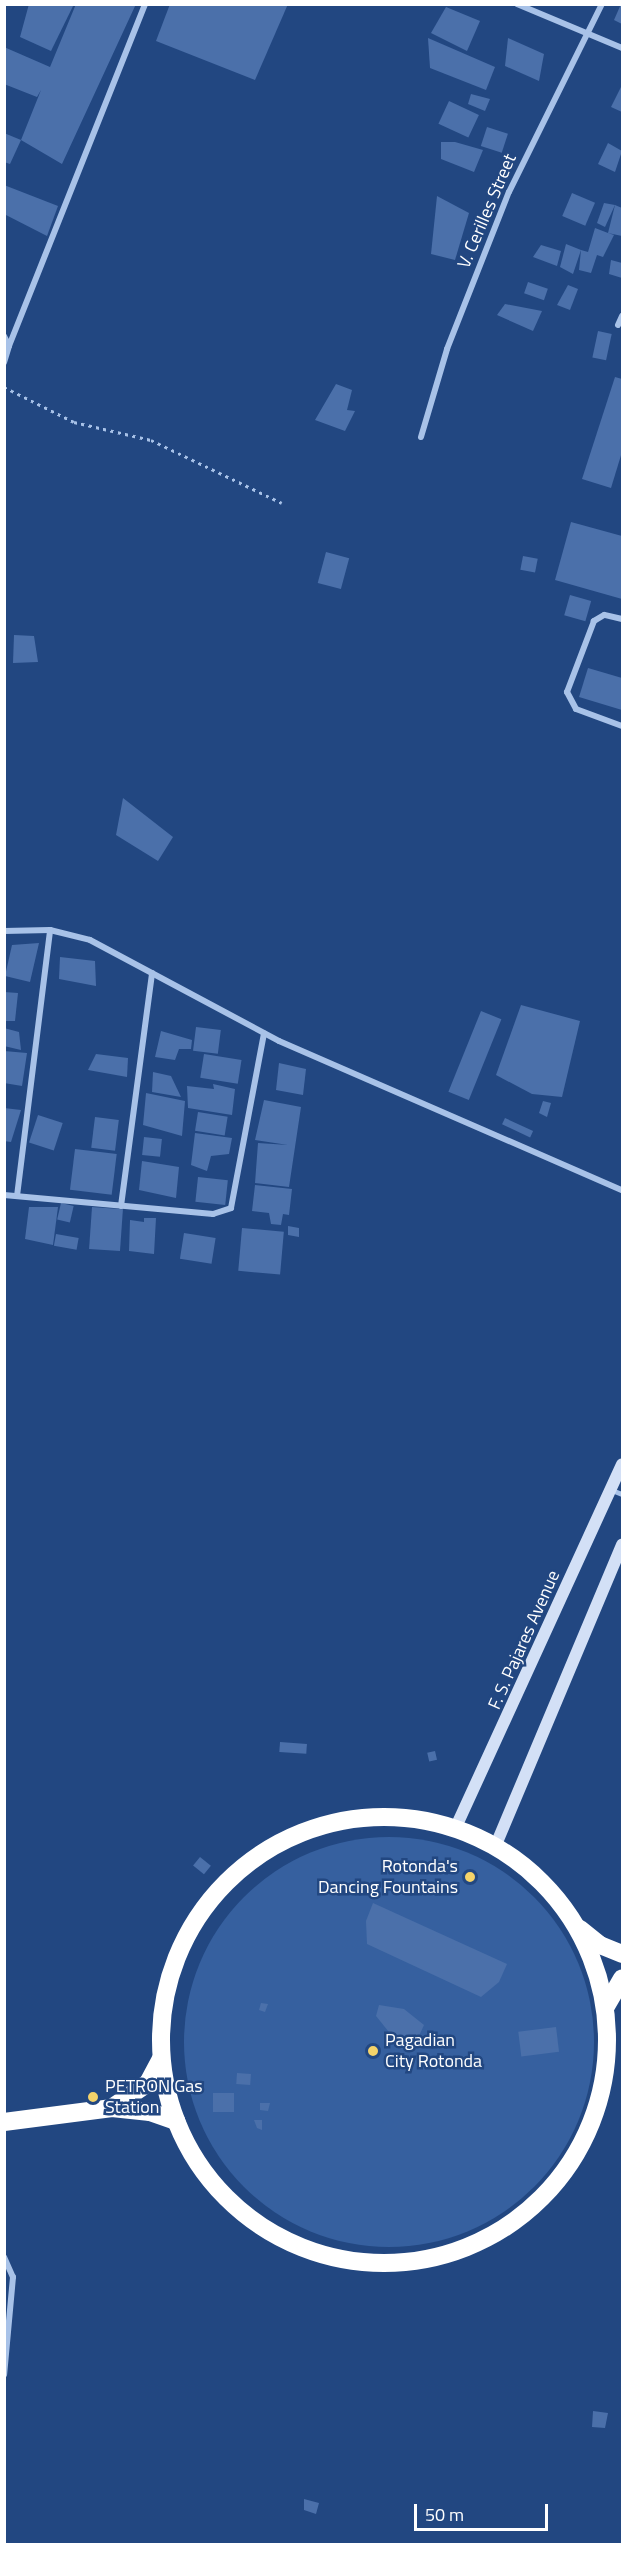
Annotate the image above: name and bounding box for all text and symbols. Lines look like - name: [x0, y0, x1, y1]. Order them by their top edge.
- street label: V. Cerilles Street: [453, 150, 521, 272]
- street label: F. S. Pajares Avenue: [484, 1567, 564, 1713]
- place label: Rotonda's Dancing Fountains: [318, 1856, 458, 1898]
- marker: Rotonda's Dancing Fountains: [463, 1870, 477, 1884]
- place label: Pagadian City Rotonda: [385, 2030, 482, 2072]
- marker: Pagadian City Rotonda: [366, 2044, 380, 2058]
- place label: PETRON Gas Station: [105, 2076, 203, 2118]
- marker: PETRON Gas Station: [86, 2090, 100, 2104]
- scale bar: [417, 2492, 550, 2530]
- text: 50 m: [425, 2501, 464, 2528]

